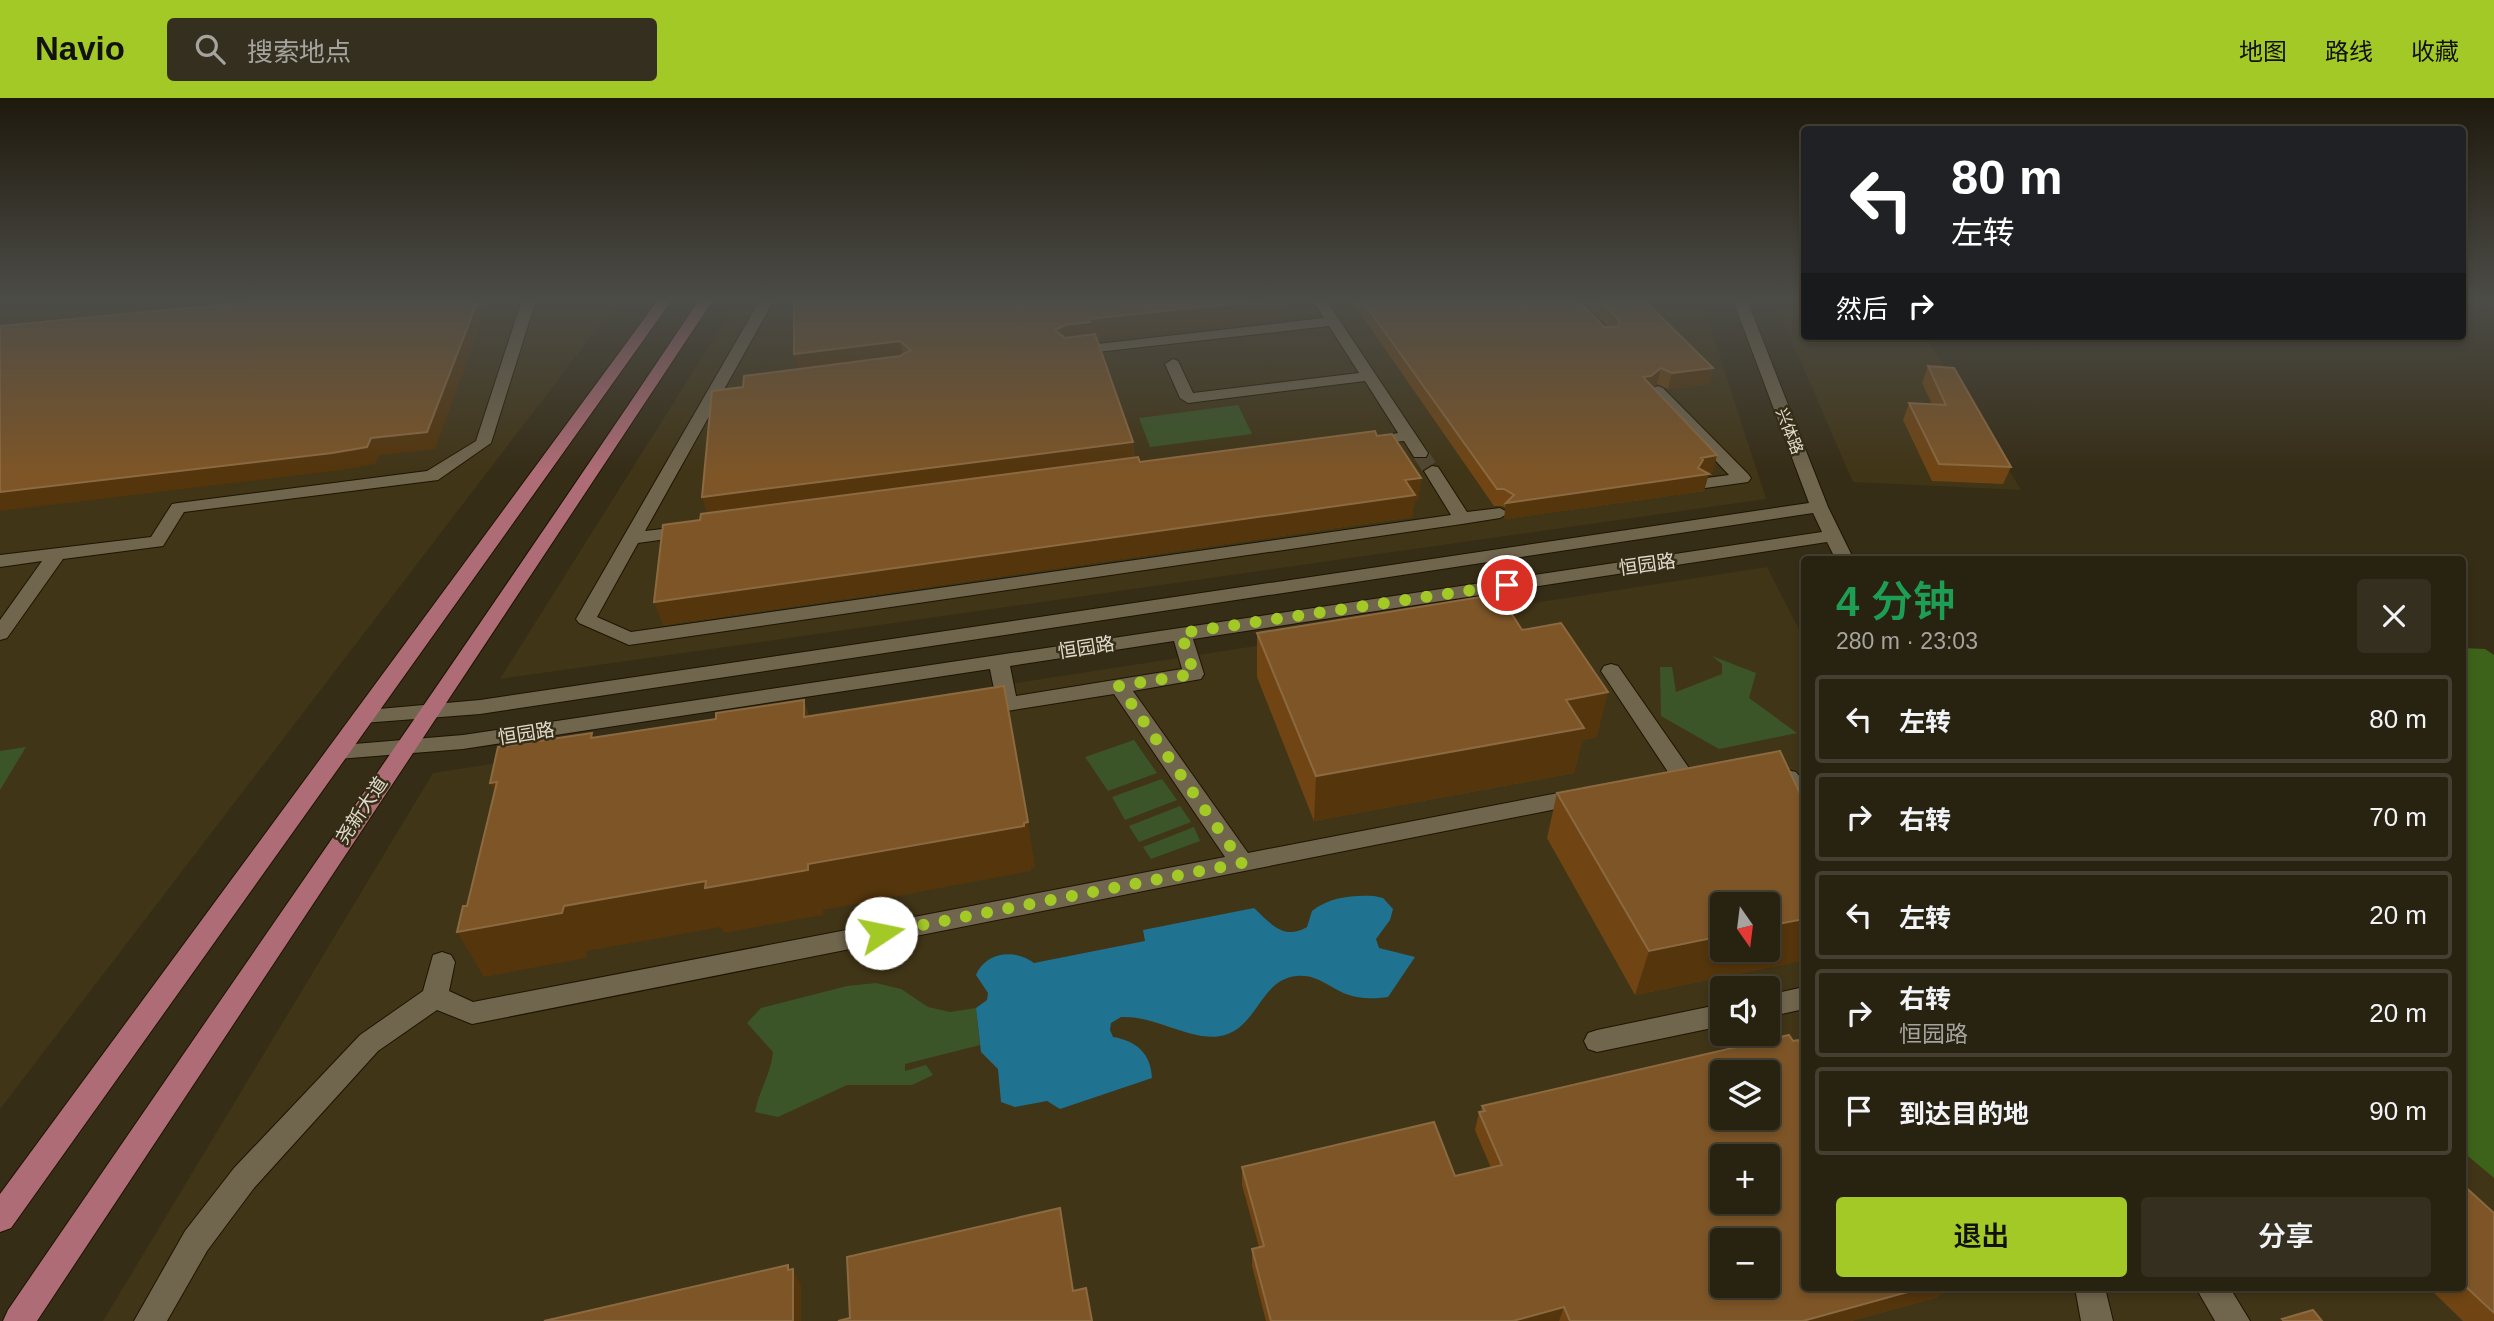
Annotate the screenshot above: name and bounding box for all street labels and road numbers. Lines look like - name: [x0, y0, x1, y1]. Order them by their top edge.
- street label: 兴体路: [1773, 406, 1806, 457]
- street label: 恒园路: [1617, 550, 1677, 579]
- street label: 恒园路: [1056, 633, 1116, 662]
- street label: 恒园路: [496, 719, 556, 748]
- street label: 尧新大道: [331, 773, 391, 848]

